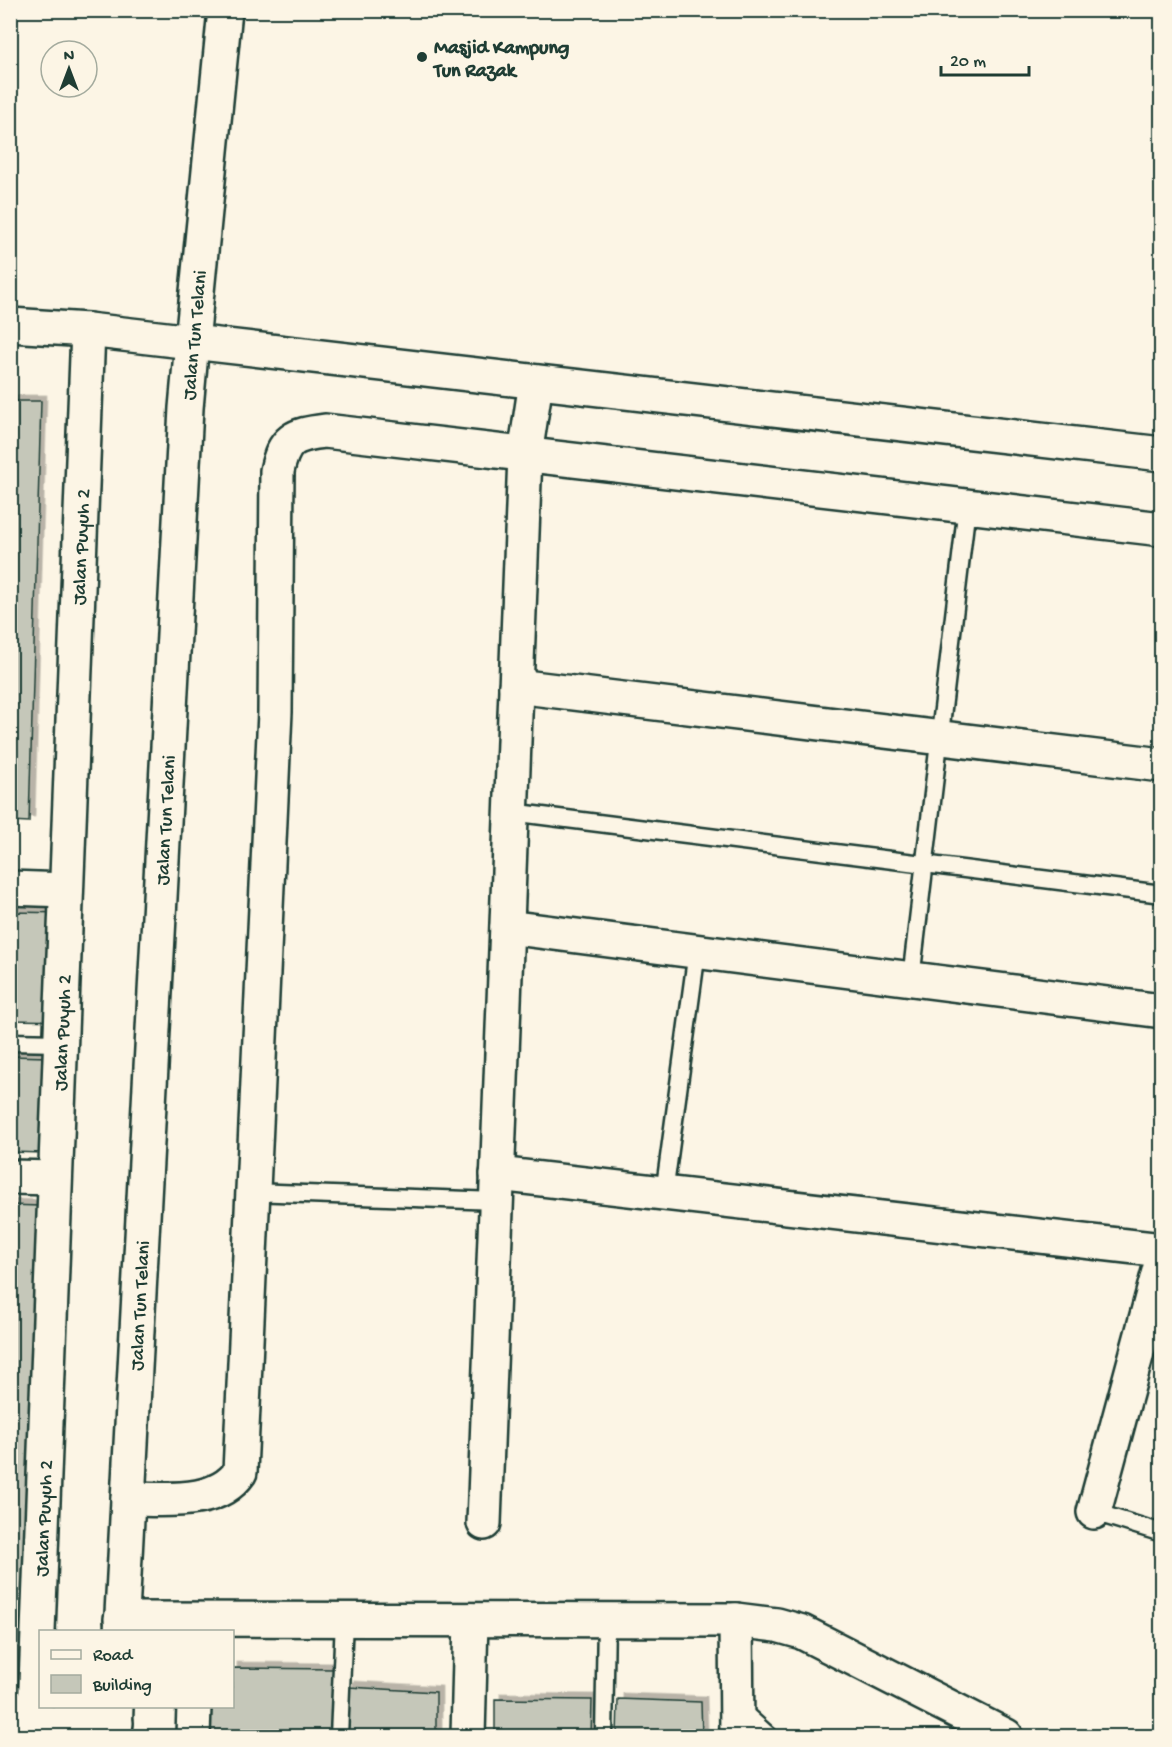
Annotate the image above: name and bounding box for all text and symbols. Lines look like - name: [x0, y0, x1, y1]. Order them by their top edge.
- place label: Masjid Kampung Tun Razak: [432, 38, 569, 84]
- north arrow: [39, 39, 99, 99]
- scale bar: [941, 39, 1030, 77]
- text: N: [64, 48, 75, 67]
- marker: Masjid Kampung Tun Razak: [415, 50, 429, 64]
- text: 20 m: [950, 52, 986, 73]
- street label: Jalan Tun Telani: [179, 269, 214, 401]
- street label: Jalan Puyuh 2: [69, 488, 97, 606]
- street label: Jalan Tun Telani: [153, 755, 183, 886]
- street label: Jalan Puyuh 2: [51, 974, 78, 1091]
- street label: Jalan Tun Telani: [127, 1240, 157, 1371]
- street label: Jalan Puyuh 2: [32, 1459, 60, 1577]
- legend: [39, 1630, 234, 1708]
- text: Road: [93, 1646, 134, 1667]
- text: Building: [92, 1676, 152, 1697]

